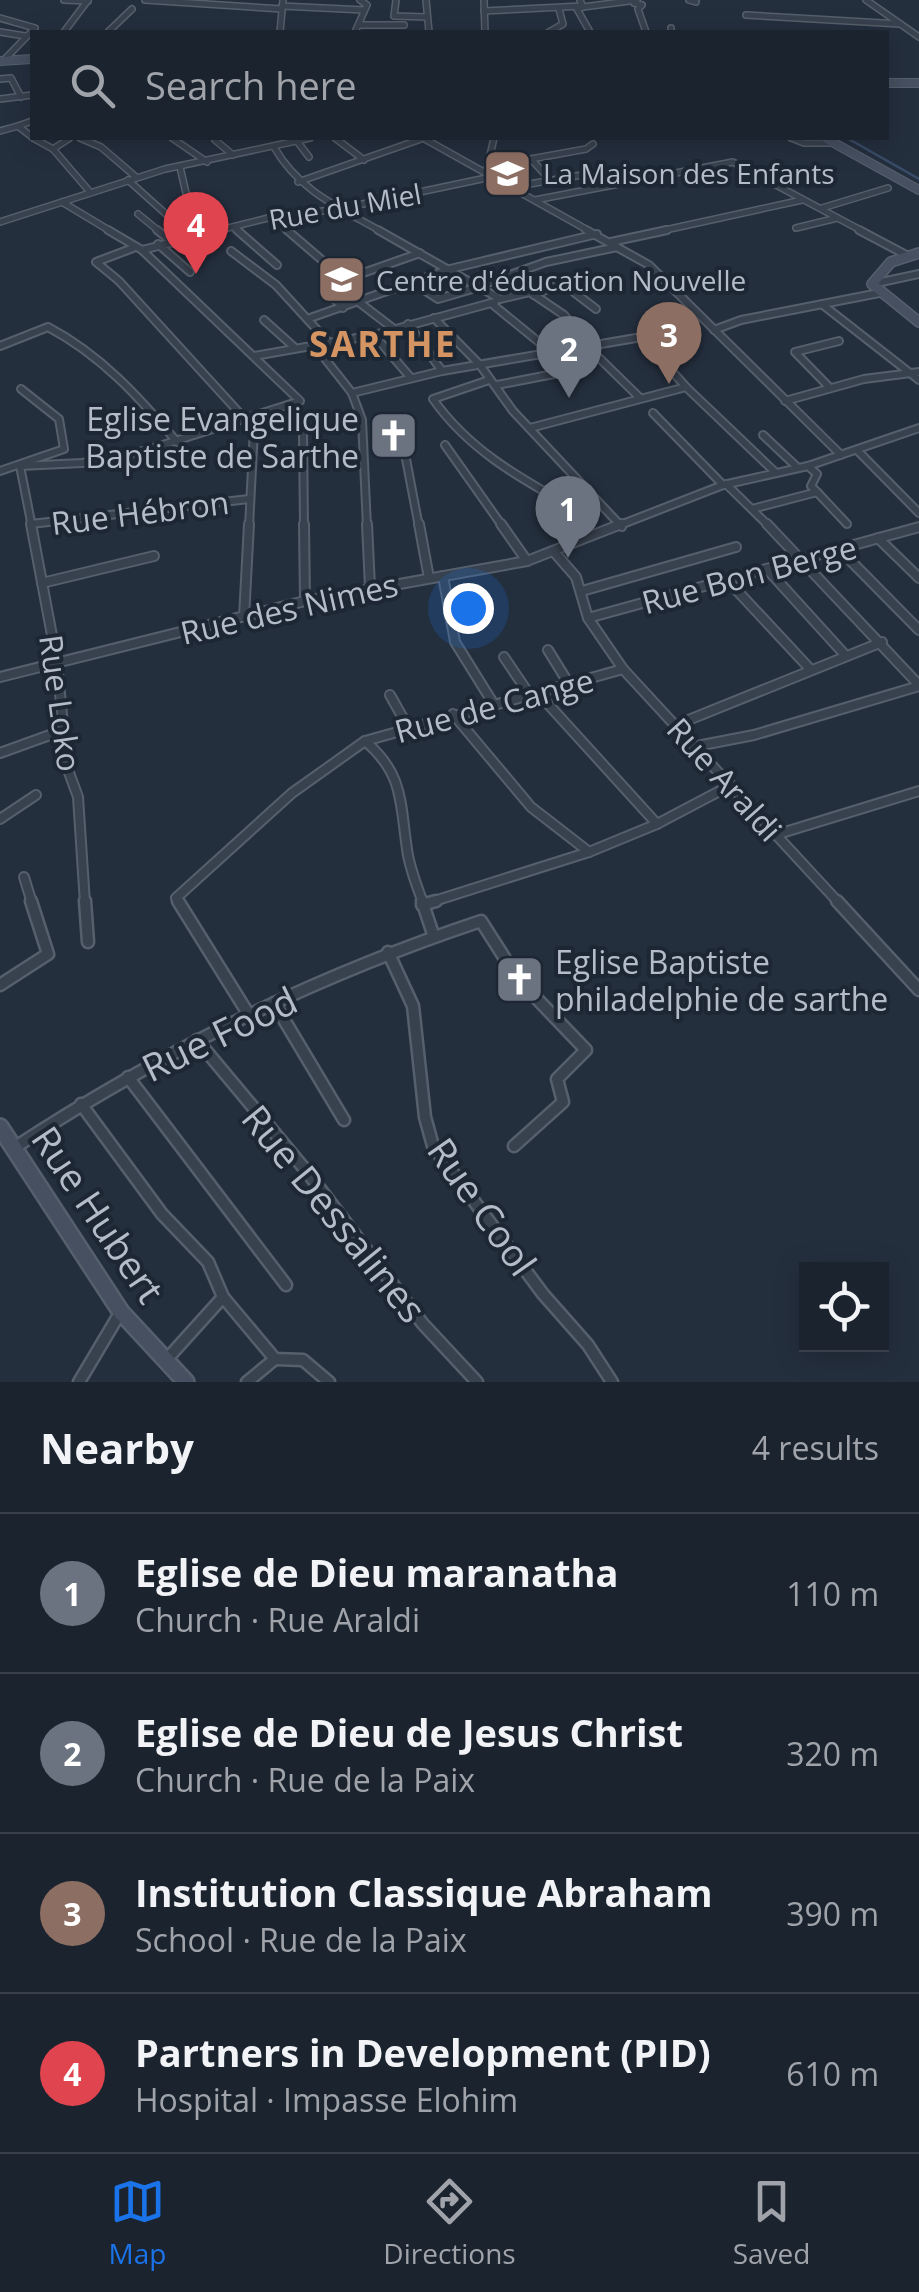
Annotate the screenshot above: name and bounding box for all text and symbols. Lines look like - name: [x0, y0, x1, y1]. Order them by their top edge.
- search box: [30, 30, 889, 140]
- icon: search: [65, 58, 120, 113]
- text: Search here: [145, 59, 357, 111]
- school or university icon: La Maison des Enfants: [482, 147, 534, 199]
- place label: La Maison des Enfants: [543, 154, 835, 192]
- street label: Rue du Miel: [266, 174, 424, 238]
- pin: 4: [164, 192, 228, 274]
- school or university icon: Centre d'éducation Nouvelle: [315, 254, 367, 306]
- place label: Centre d'éducation Nouvelle: [376, 261, 746, 299]
- pin: 3: [636, 302, 702, 384]
- pin: 2: [536, 316, 602, 398]
- district label: SARTHE: [309, 320, 457, 367]
- place label: Eglise Evangelique Baptiste de Sarthe: [85, 397, 359, 477]
- church icon: Eglise Evangelique Baptiste de Sarthe: [368, 410, 420, 462]
- pin: 1: [536, 476, 600, 558]
- street label: Rue Hébron: [49, 480, 231, 544]
- street label: Rue Bon Berge: [637, 525, 861, 623]
- street label: Rue des Nimes: [176, 562, 402, 654]
- your location: [443, 583, 494, 634]
- street label: Rue Loko: [30, 632, 92, 774]
- street label: Rue de Cange: [390, 658, 598, 752]
- street label: Rue Araldi: [658, 708, 792, 850]
- place label: Eglise Baptiste philadelphie de sarthe: [555, 940, 888, 1020]
- church icon: Eglise Baptiste philadelphie de sarthe: [494, 953, 546, 1005]
- street label: Rue Food: [133, 973, 305, 1093]
- street label: Rue Dessalines: [231, 1093, 439, 1333]
- street label: Rue Hubert: [21, 1115, 177, 1313]
- street label: Rue Cool: [417, 1127, 549, 1285]
- map controls: [799, 1262, 889, 1352]
- button: locate: [799, 1262, 889, 1352]
- text: Nearby: [40, 1419, 194, 1476]
- text: 4 results: [752, 1426, 879, 1469]
- text: Eglise de Dieu maranatha: [135, 1546, 618, 1598]
- text: 1: [63, 1572, 82, 1615]
- text: 110 m: [786, 1572, 879, 1615]
- text: Church · Rue Araldi: [135, 1598, 420, 1641]
- text: Eglise de Dieu de Jesus Christ: [135, 1706, 683, 1758]
- text: 2: [63, 1732, 82, 1775]
- text: 320 m: [786, 1732, 879, 1775]
- text: Church · Rue de la Paix: [135, 1758, 475, 1801]
- text: Institution Classique Abraham: [135, 1866, 713, 1918]
- text: 3: [63, 1892, 82, 1935]
- text: 390 m: [786, 1892, 879, 1935]
- text: School · Rue de la Paix: [135, 1918, 467, 1961]
- text: Partners in Development (PID): [135, 2026, 711, 2078]
- text: 4: [63, 2052, 82, 2095]
- text: 610 m: [786, 2052, 879, 2095]
- text: Hospital · Impasse Elohim: [135, 2078, 518, 2121]
- tab: Map: [108, 2174, 166, 2272]
- tab: Directions: [383, 2174, 516, 2272]
- tab: Saved: [733, 2174, 810, 2272]

